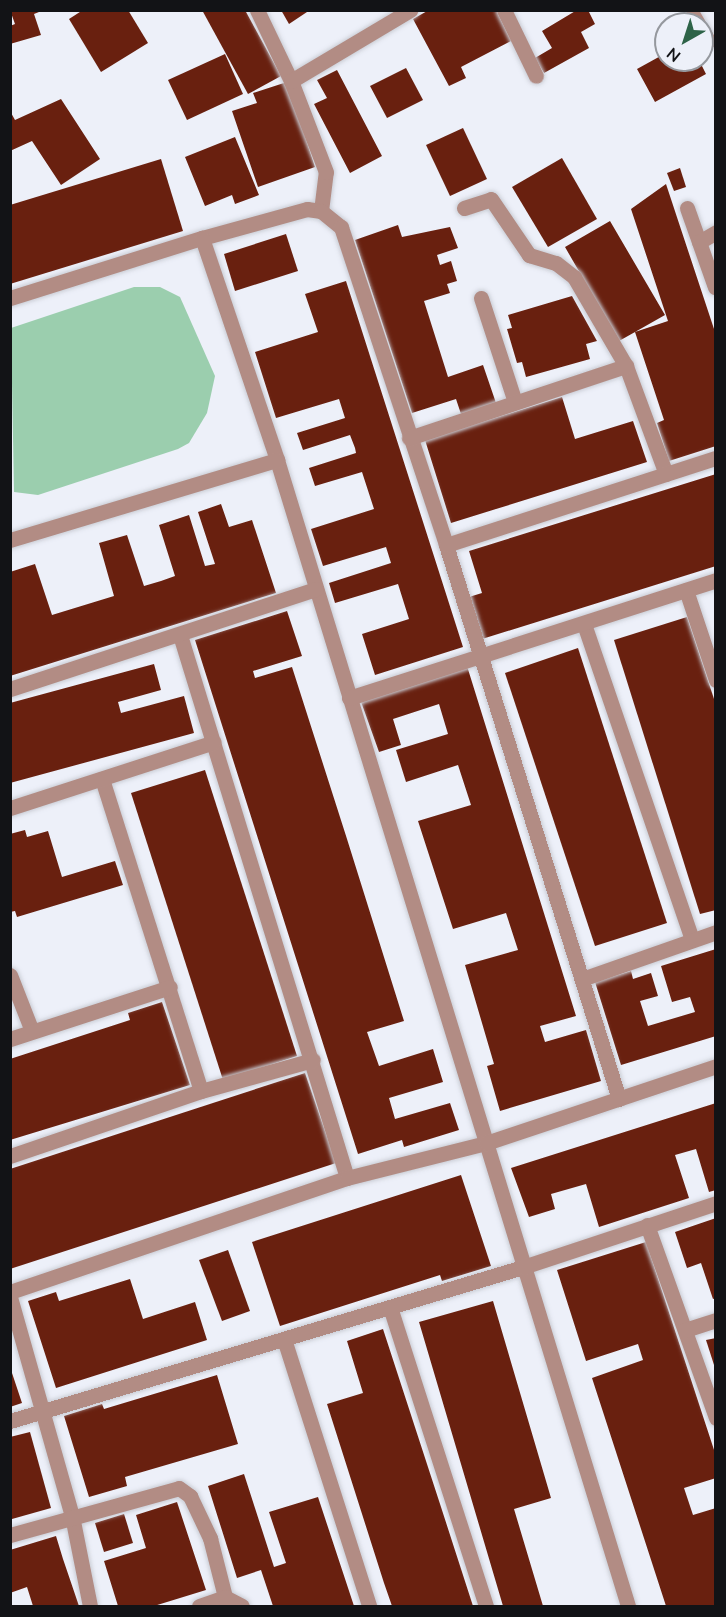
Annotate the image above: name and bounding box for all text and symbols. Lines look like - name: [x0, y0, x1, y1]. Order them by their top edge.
- north arrow: [654, 12, 714, 72]
- text: N: [662, 42, 686, 67]

